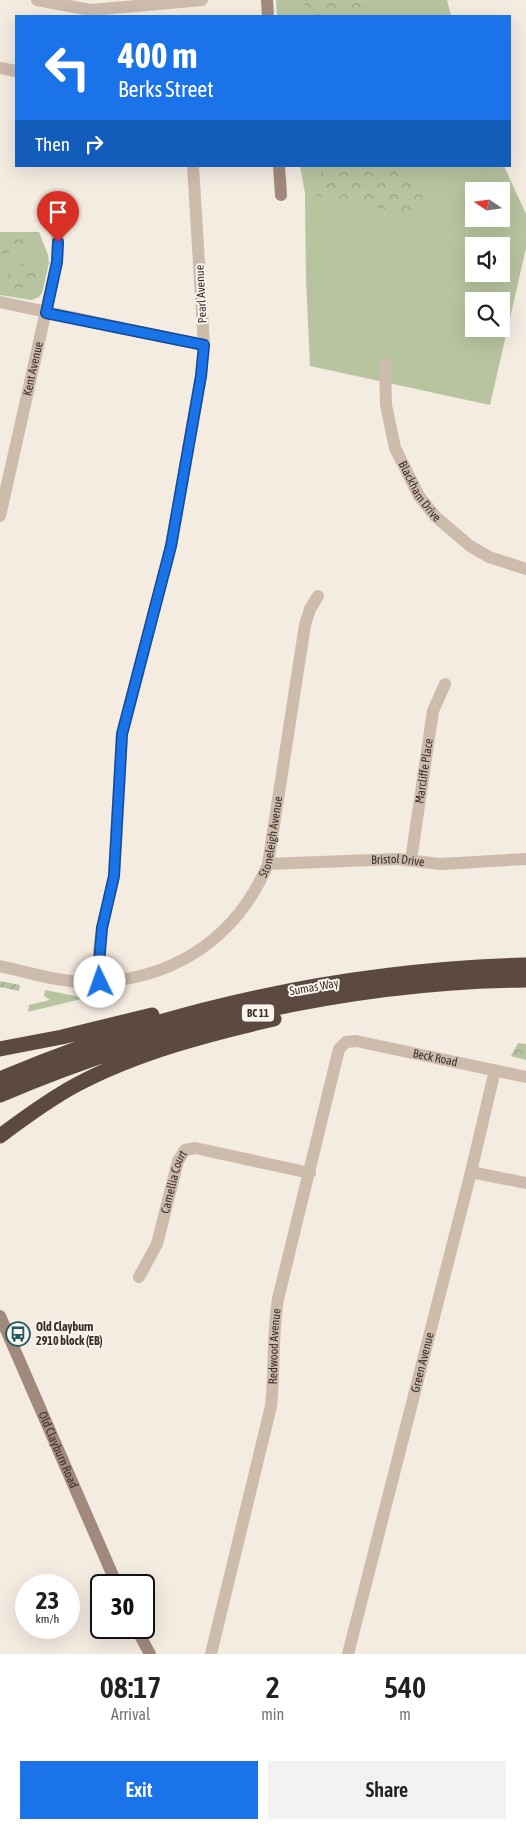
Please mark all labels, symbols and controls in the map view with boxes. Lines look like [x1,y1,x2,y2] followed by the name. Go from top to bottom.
[35,35,100,100] icon: left
[118,35,197,75] text: 400 m
[118,76,214,102] text: Berks Street
[80,130,108,158] icon: right
[35,133,70,155] text: Then
[465,182,510,228] north arrow
[465,182,510,337] map controls
[37,191,79,242] pin
[44,198,72,226] icon: arrive
[465,237,510,282] button: sound
[192,264,210,324] street label: Pearl Avenue
[465,292,510,337] button: search
[20,340,46,397] street label: Kent Avenue
[396,459,444,525] street label: Blackham Drive
[412,737,436,805] street label: Marcliffe Place
[256,795,285,880] street label: Stoneleigh Avenue
[371,852,425,869] street label: Bristol Drive
[73,955,125,1007] position arrow
[288,976,340,998] street label: Sumas Way
[242,1004,274,1021] road number: BC 11
[412,1046,459,1069] street label: Beck Road
[158,1147,190,1215] street label: Camellia Court
[266,1308,284,1385] street label: Redwood Avenue
[36,1320,103,1348] place label: Old Clayburn 2910 block (EB)
[5,1321,31,1347] bus stop icon: Old Clayburn 2910 block (EB)
[408,1331,437,1394] street label: Green Avenue
[35,1409,81,1490] street label: Old Clayburn Road
[90,1574,155,1639] speed limit sign: 30
[36,1586,59,1614] text: 23
[36,1612,59,1626] text: km/h
[100,1670,161,1704] text: 08:17
[266,1670,280,1704] text: 2
[384,1670,426,1704] text: 540
[111,1705,150,1723] text: Arrival
[261,1705,284,1723] text: min
[399,1705,411,1723] text: m
[20,1761,258,1819] button: Exit
[268,1761,506,1819] button: Share

